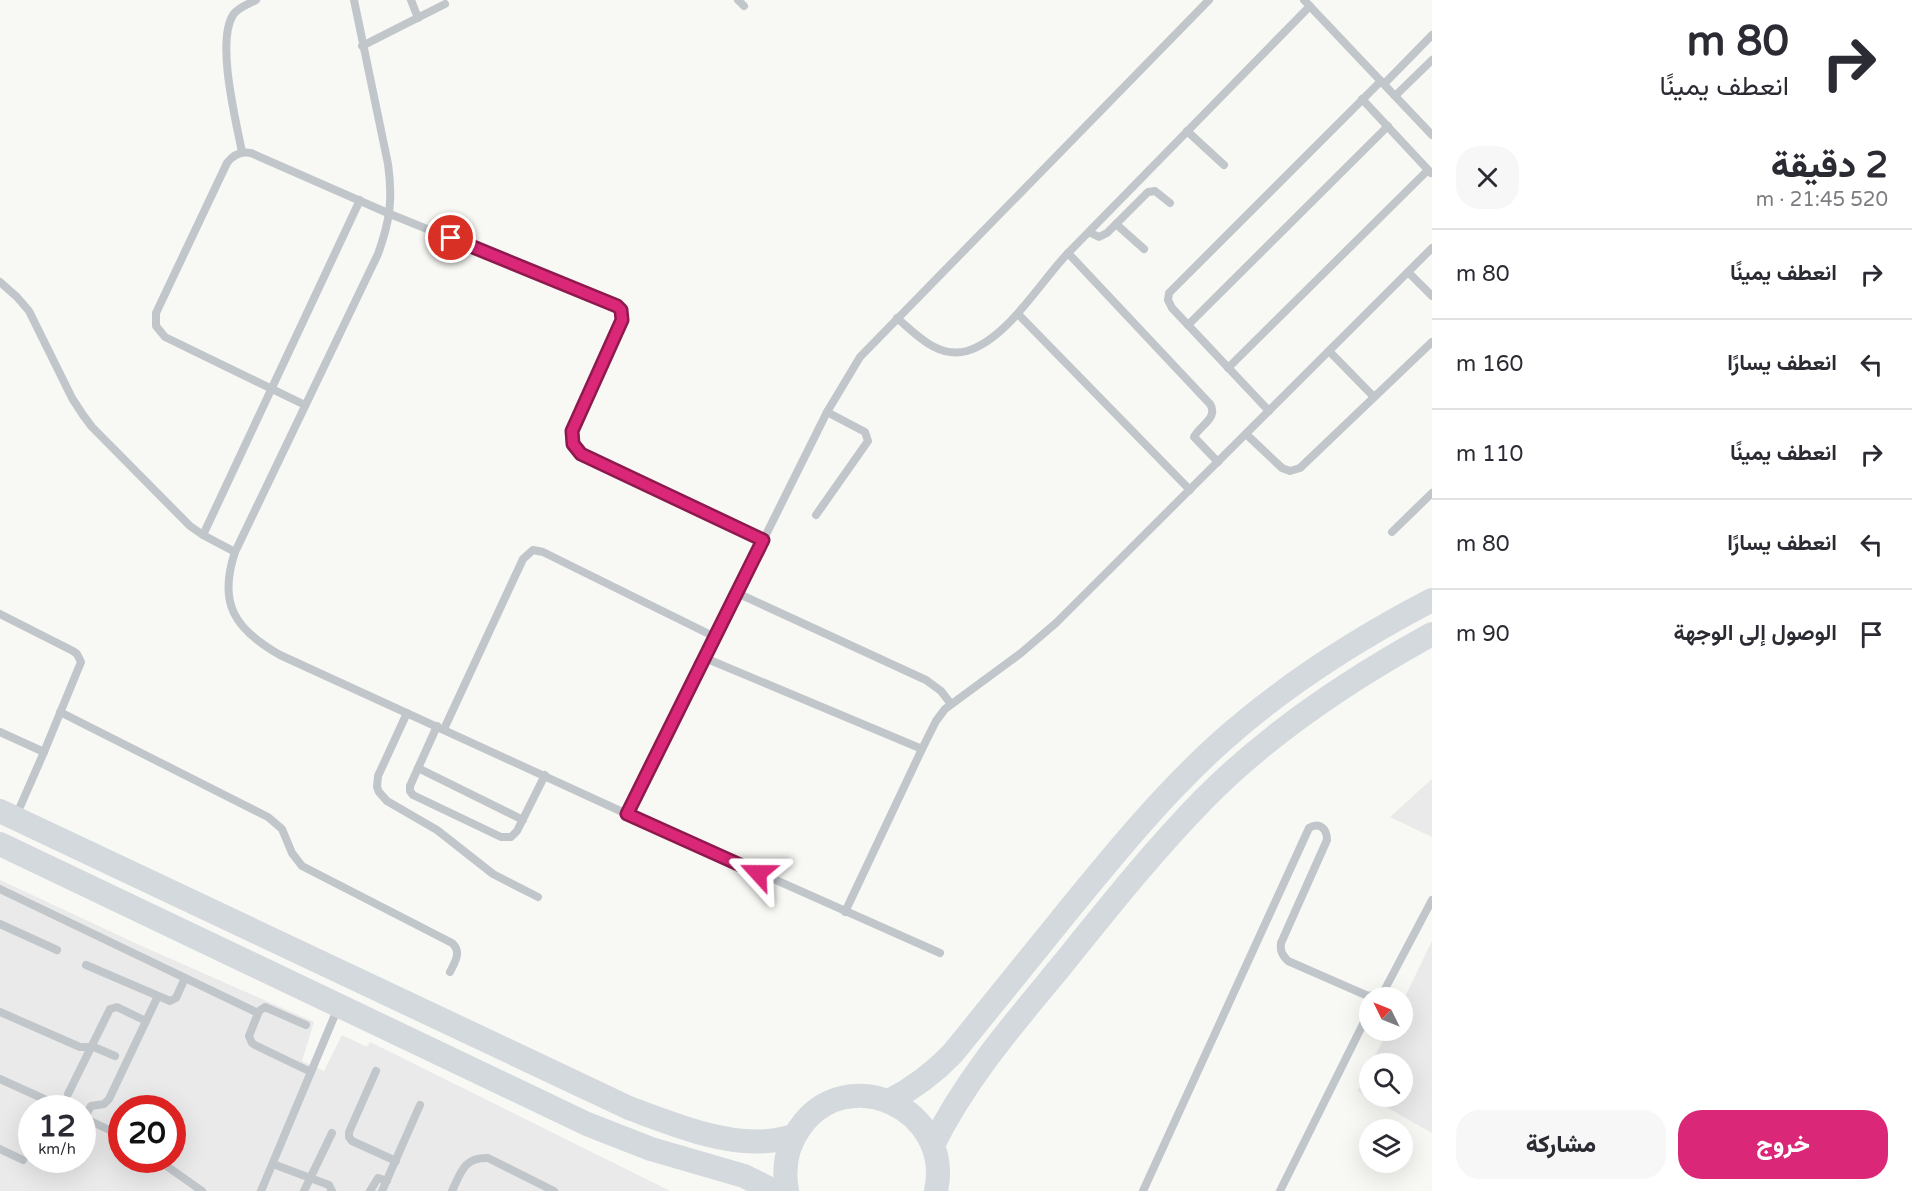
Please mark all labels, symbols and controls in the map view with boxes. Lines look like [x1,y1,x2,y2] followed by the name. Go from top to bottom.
[1687,16,1789,67] text: 80 m
[1810,24,1888,102] icon: right
[1659,70,1789,103] text: انعطف يمينًا
[1771,144,1888,187] text: 2 دقيقة
[1456,146,1519,209] button: close
[1756,188,1888,212] text: 520 m · 21:45
[425,212,476,263] pin
[434,221,467,254] icon: arrive
[1855,258,1888,291] icon: right
[1730,260,1837,286] text: انعطف يمينًا
[1456,261,1510,287] text: 80 m
[1855,348,1888,381] icon: left
[1727,350,1837,376] text: انعطف يسارًا
[1456,351,1523,377] text: 160 m
[1855,438,1888,471] icon: right
[1730,440,1837,466] text: انعطف يمينًا
[1456,441,1523,467] text: 110 m
[1855,528,1888,561] icon: left
[1727,530,1837,556] text: انعطف يسارًا
[1456,531,1510,557] text: 80 m
[1855,618,1888,651] icon: arrive
[1673,620,1837,646] text: الوصول إلى الوجهة
[1456,621,1510,647] text: 90 m
[726,841,790,905] position arrow
[1359,987,1413,1041] north arrow
[1359,987,1413,1173] map controls
[1359,1053,1413,1107] button: search
[108,1095,186,1173] speed limit sign: 20
[38,1108,76,1145] text: 12
[1456,1110,1666,1179] button: مشاركة
[1678,1110,1888,1179] button: خروج
[1359,1119,1413,1173] button: layers
[38,1140,76,1158] text: km/h

